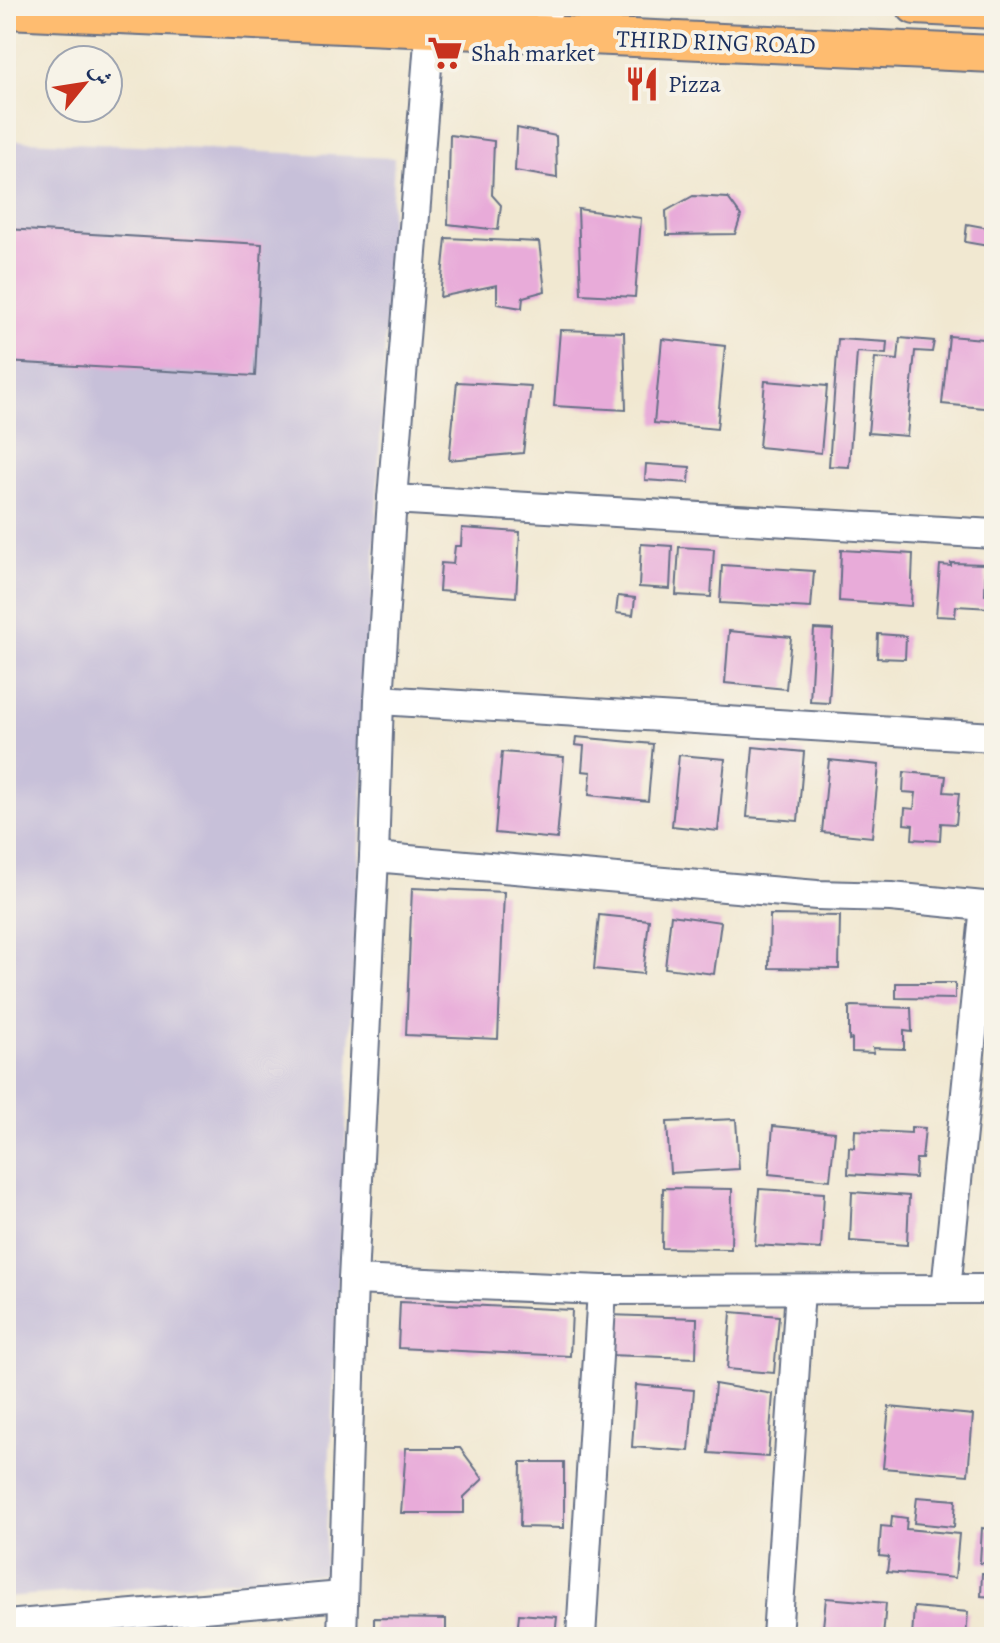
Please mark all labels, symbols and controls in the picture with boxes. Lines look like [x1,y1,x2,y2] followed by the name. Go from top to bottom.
[616,23,816,61] street label: THIRD RING ROAD
[426,34,464,72] supermarket icon: Shah market
[471,37,596,69] place label: Shah market
[44,44,124,124] north arrow
[82,58,119,91] text: ش
[623,65,661,103] restaurant icon: Pizza
[668,68,722,100] place label: Pizza

